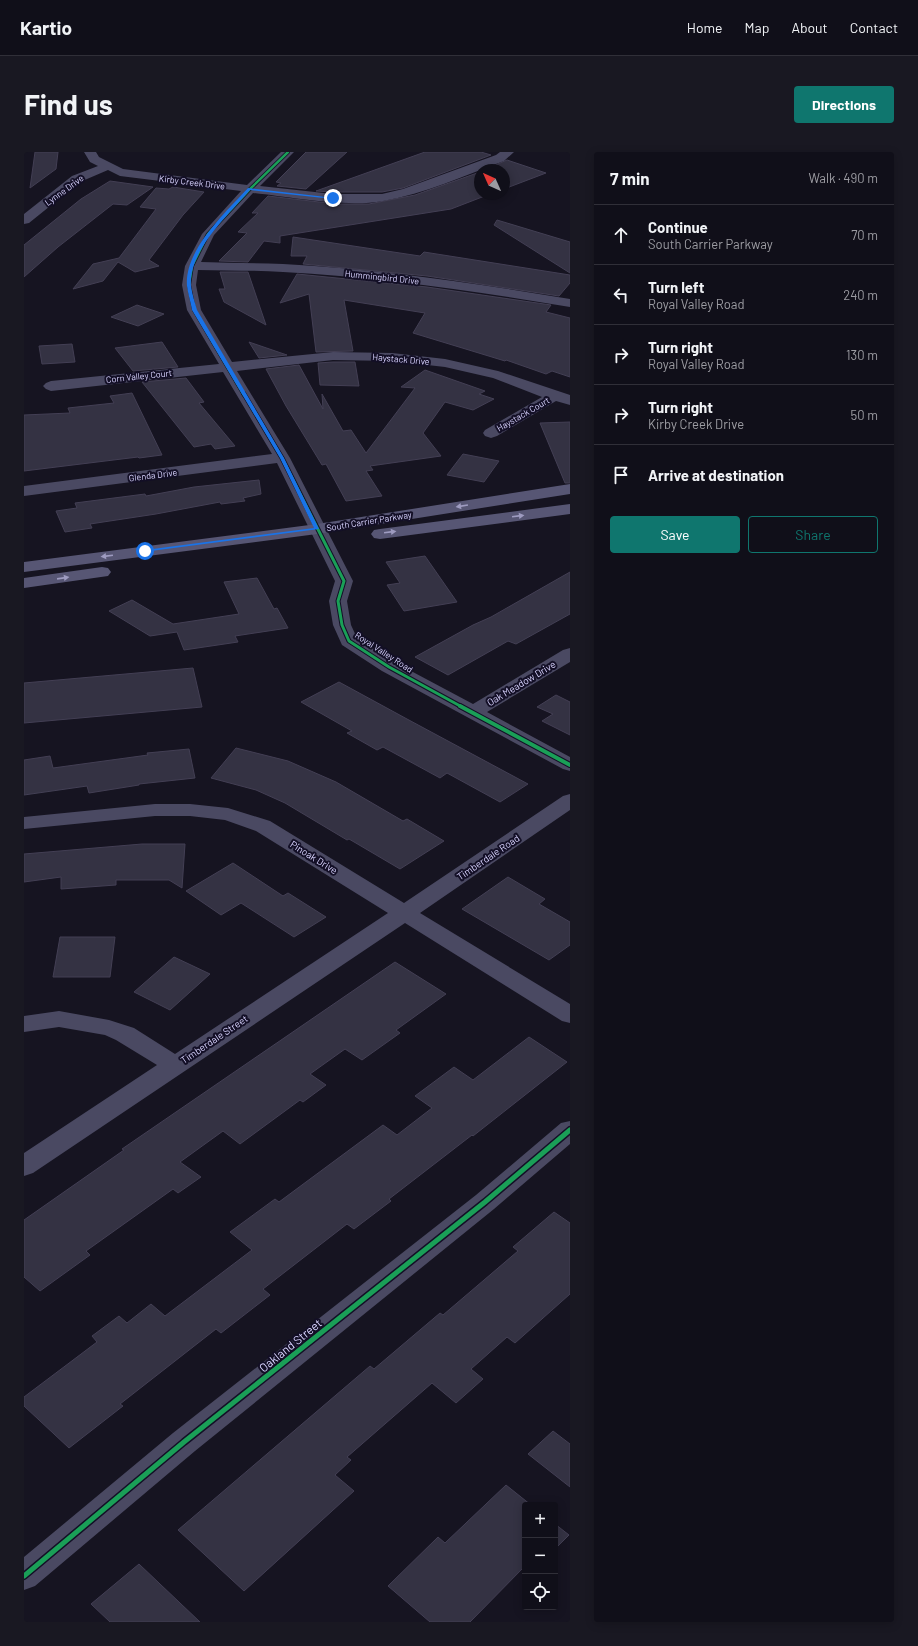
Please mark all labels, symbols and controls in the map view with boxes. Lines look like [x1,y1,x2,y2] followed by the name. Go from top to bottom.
[20,16,72,39] text: Kartio
[687,19,723,36] text: Home
[745,19,769,36] text: Map
[791,19,828,36] text: About
[850,19,898,36] text: Contact
[794,86,894,123] button: Directions
[24,87,113,121] text: Find us
[474,164,510,200] north arrow
[610,168,650,188] text: 7 min
[808,170,878,186] text: Walk · 490 m
[42,172,86,208] street label: Lynne Drive
[158,172,226,192] street label: Kirby Creek Drive
[324,189,342,207] route end
[648,218,708,236] text: Continue
[610,224,632,246] icon: ahead
[851,227,878,243] text: 70 m
[648,236,773,252] text: South Carrier Parkway
[344,268,420,286] street label: Hummingbird Drive
[648,278,704,296] text: Turn left
[610,284,632,306] icon: left
[843,287,878,303] text: 240 m
[648,296,745,312] text: Royal Valley Road
[648,338,713,356] text: Turn right
[610,344,632,366] icon: right
[846,347,878,363] text: 130 m
[372,351,430,367] street label: Haystack Drive
[648,356,745,372] text: Royal Valley Road
[105,367,173,385] street label: Corn Valley Court
[495,394,551,434] street label: Haystack Court
[648,398,713,416] text: Turn right
[610,404,632,426] icon: right
[851,407,878,423] text: 50 m
[648,416,744,432] text: Kirby Creek Drive
[610,464,632,486] icon: arrive
[648,466,784,484] text: Arrive at destination
[128,467,178,483] street label: Glenda Drive
[456,503,468,509] one-way arrow
[325,509,413,533] street label: South Carrier Parkway
[512,513,524,519] one-way arrow
[610,516,740,553] button: Save
[748,516,878,553] button: Share
[383,529,396,536] one-way arrow
[136,542,154,560] route start
[101,553,113,559] one-way arrow
[57,575,69,581] one-way arrow
[353,629,415,675] street label: Royal Valley Road
[484,658,558,708] street label: Oak Meadow Drive
[454,832,522,882] street label: Timberdale Road
[288,838,340,876] street label: Pinoak Drive
[178,1012,250,1066] street label: Timberdale Street
[256,1315,324,1375] street label: Oakland Street
[522,1502,558,1610] map controls
[522,1502,558,1538] button: +
[522,1538,558,1574] button: −
[522,1574,558,1610] button: locate

